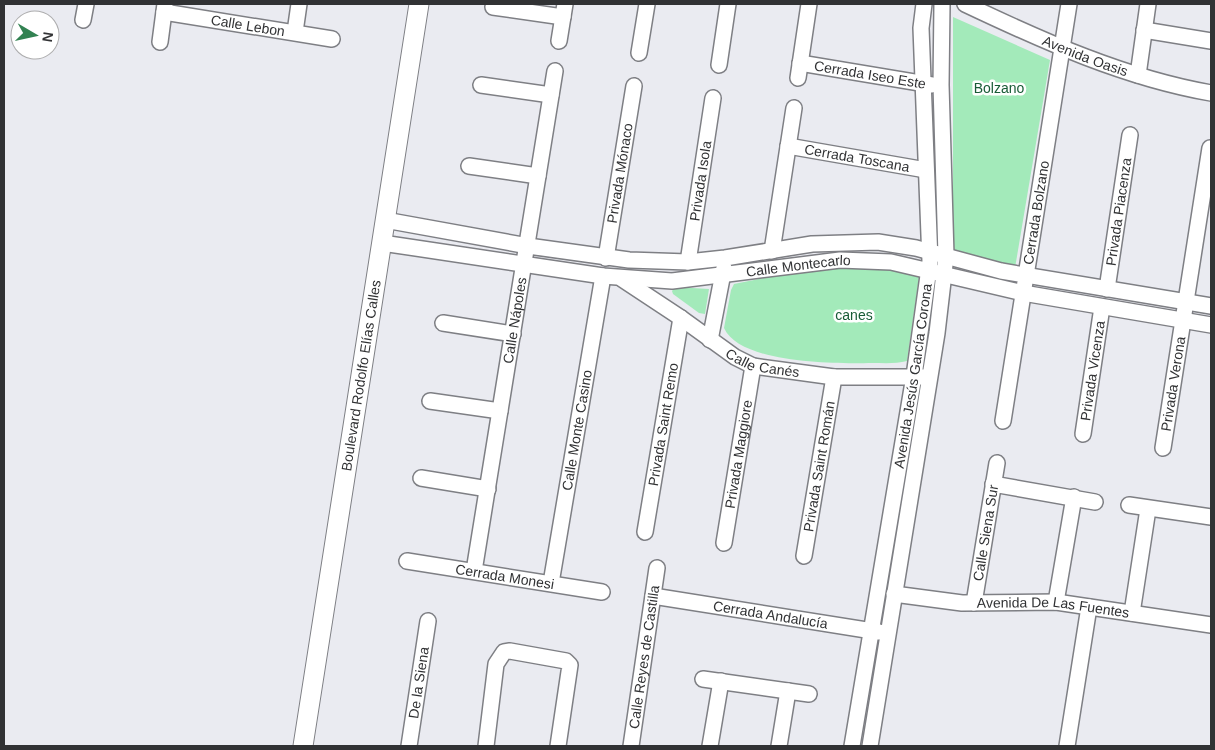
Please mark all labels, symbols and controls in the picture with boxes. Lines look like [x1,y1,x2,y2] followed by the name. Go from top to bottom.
[10,10,60,60] north arrow
[210,12,286,39] street label: Calle Lebon
[39,31,57,43] text: N
[1040,32,1130,79] street label: Avenida Oasis
[813,57,927,92] street label: Cerrada Iseo Este
[974,80,1025,96] park label: Bolzano
[604,122,636,224] street label: Privada Mónaco
[686,139,714,222] street label: Privada Isola
[803,141,911,175] street label: Cerrada Toscana
[1103,157,1135,267] street label: Privada Piacenza
[1020,159,1052,266] street label: Cerrada Bolzano
[745,252,851,280] street label: Calle Montecarlo
[500,276,529,365] street label: Calle Nápoles
[338,279,384,472] street label: Boulevard Rodolfo Elías Calles
[891,282,935,470] street label: Avenida Jesús García Corona
[835,307,873,323] park label: canes
[1077,319,1108,422] street label: Privada Vicenza
[1158,335,1188,432] street label: Privada Verona
[723,345,800,380] street label: Calle Canés
[645,362,681,487] street label: Privada Saint Remo
[559,368,595,492] street label: Calle Monte Casino
[722,398,755,510] street label: Privada Maggiore
[800,400,838,533] street label: Privada Saint Román
[970,483,1001,582] street label: Calle Siena Sur
[454,561,555,592] street label: Cerrada Monesi
[626,584,662,730] street label: Calle Reyes de Castilla
[977,594,1130,621] street label: Avenida De Las Fuentes
[712,598,829,632] street label: Cerrada Andalucía
[405,645,432,720] street label: De la Siena

